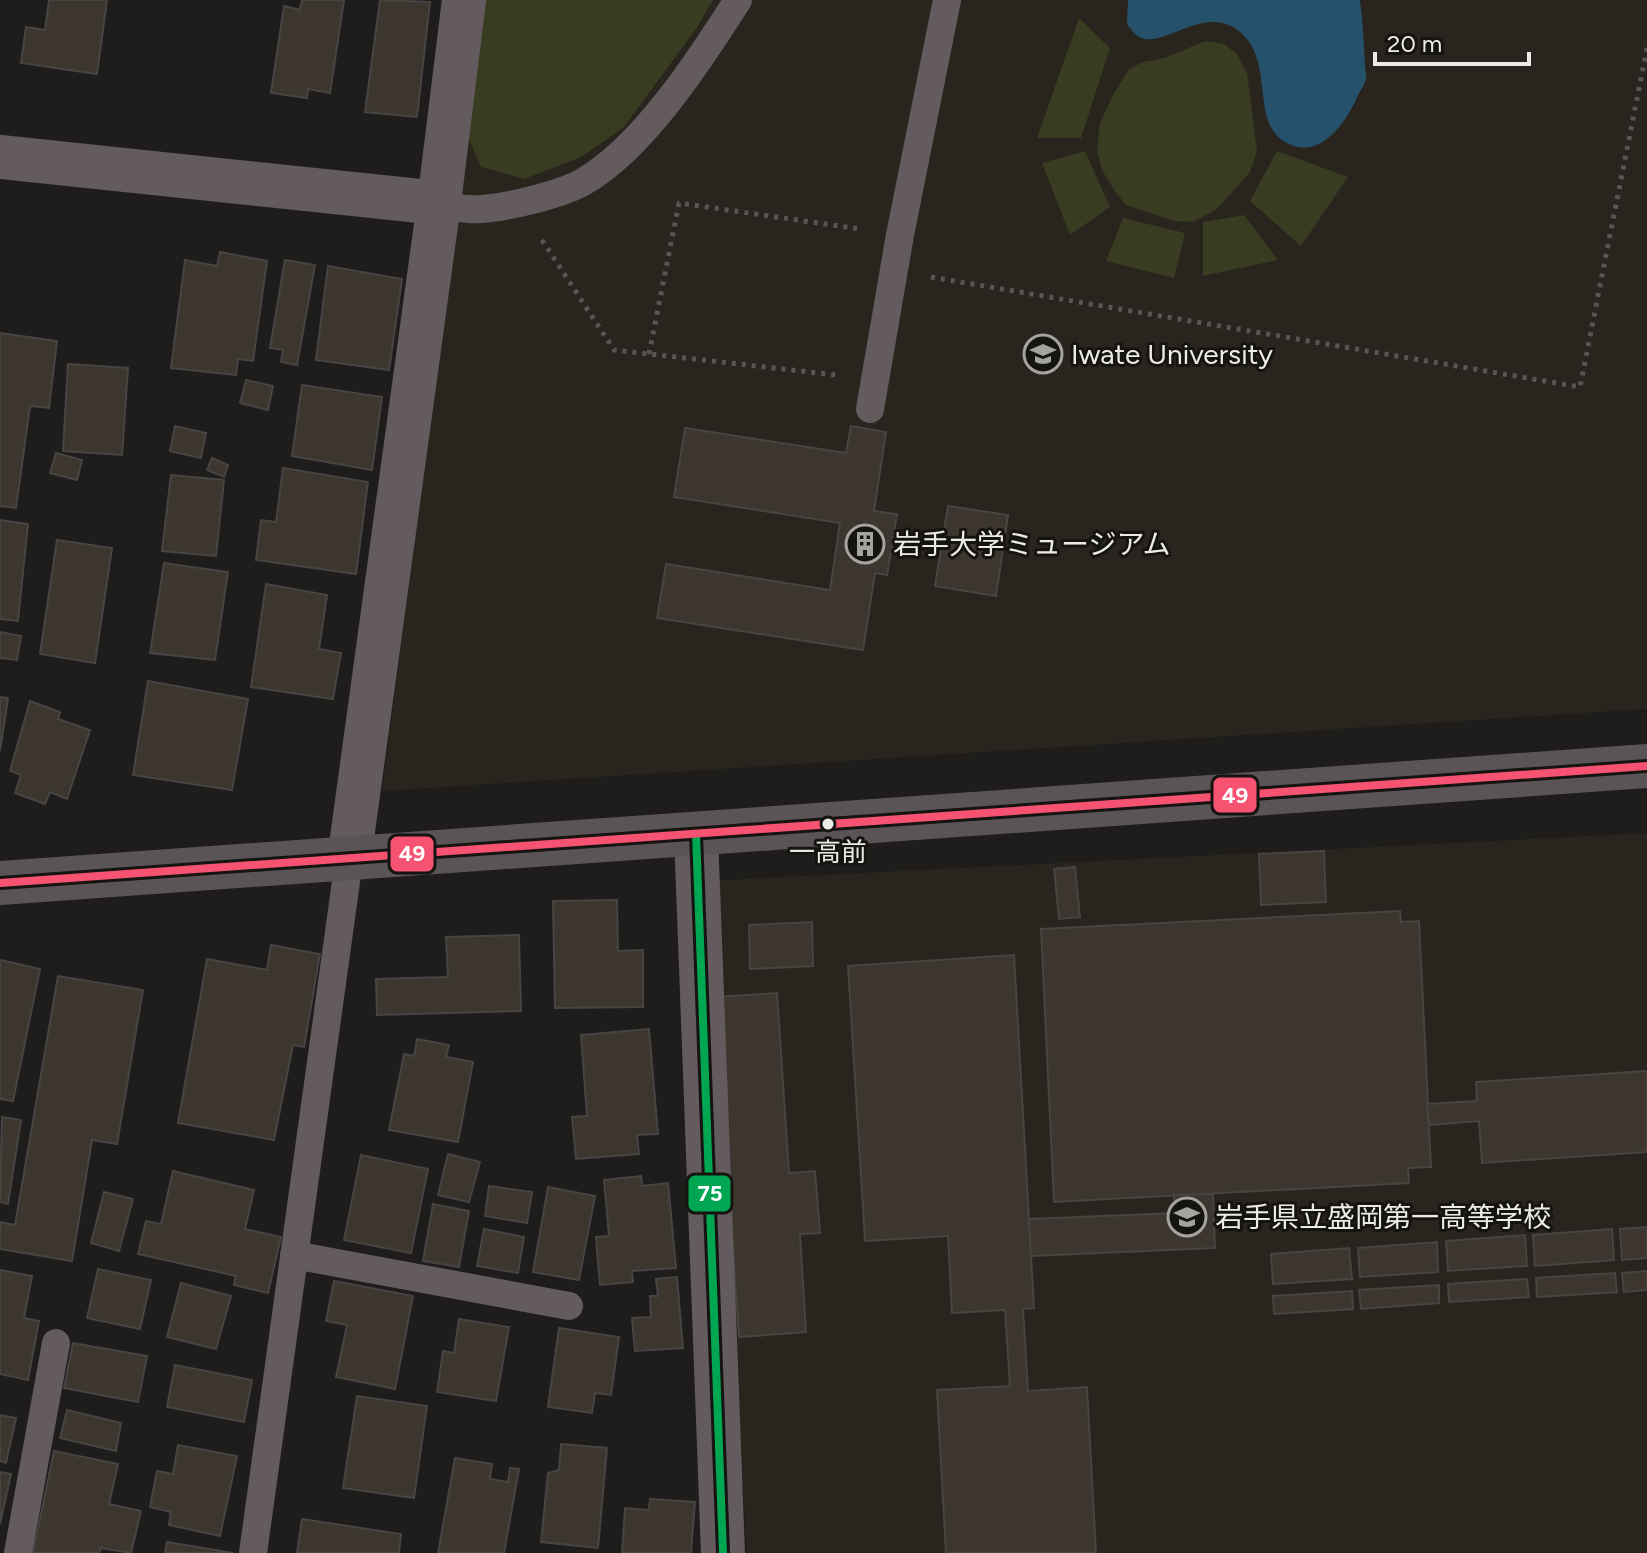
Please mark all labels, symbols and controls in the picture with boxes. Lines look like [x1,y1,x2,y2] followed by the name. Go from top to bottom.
[1375,16,1529,66] scale bar
[1387,29,1442,58] text: 20 m
[1022,333,1064,375] school or university icon: Iwate University
[1071,337,1273,371] place label: Iwate University
[844,523,886,565] building icon: 岩手大学ミュージアム
[893,527,1170,561] place label: 岩手大学ミュージアム
[1212,776,1258,814] line badge: 49
[1222,782,1248,809] text: 49
[820,816,836,832] marker: 一高前
[389,835,435,873] line badge: 49
[789,836,867,868] place label: 一高前
[399,840,425,867] text: 49
[687,1174,732,1213] line badge: 75
[697,1180,723,1207] text: 75
[1166,1196,1208,1238] school or university icon: 岩手県立盛岡第一高等学校
[1215,1200,1551,1234] place label: 岩手県立盛岡第一高等学校

